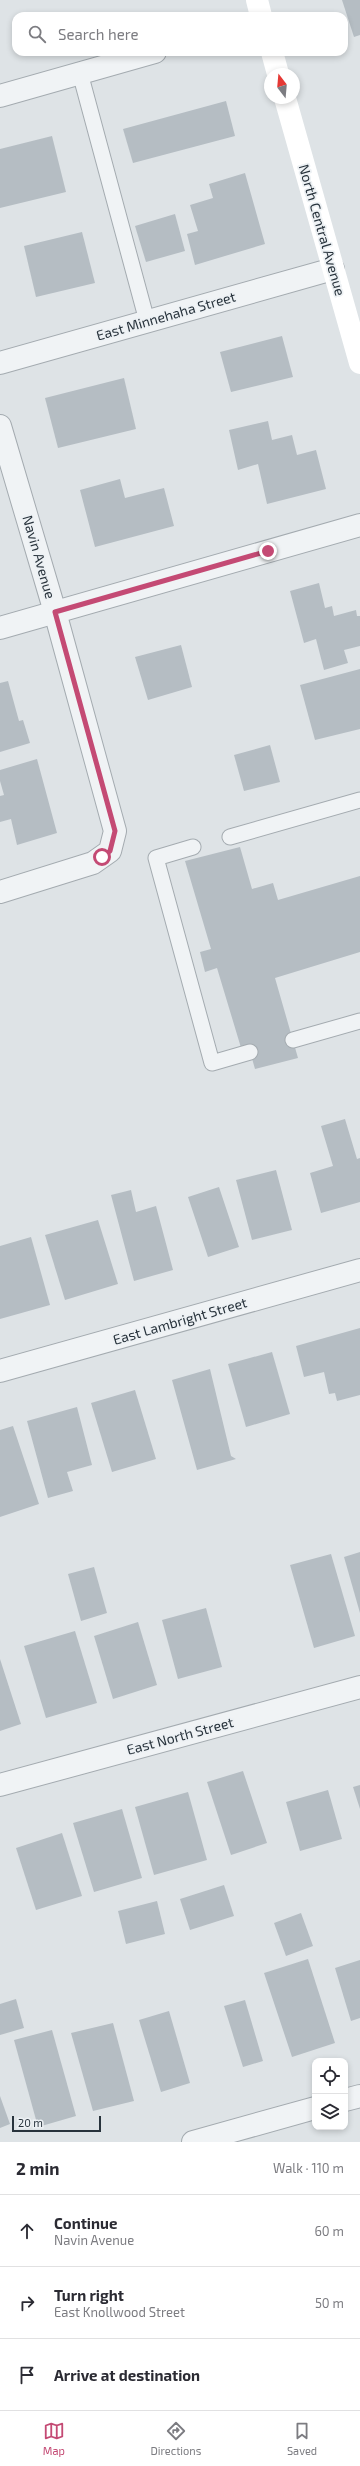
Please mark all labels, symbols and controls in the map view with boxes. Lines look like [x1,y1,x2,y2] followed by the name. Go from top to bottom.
[12,12,348,56] search box
[26,23,48,45] icon: search
[58,25,139,43] text: Search here
[264,68,300,104] north arrow
[296,162,349,297] street label: North Central Avenue
[94,287,238,344] street label: East Minnehaha Street
[19,513,60,601] street label: Navin Avenue
[259,542,277,560] route end
[93,848,111,866] route start
[111,1293,249,1348] street label: East Lambright Street
[125,1713,235,1758] street label: East North Street
[312,2058,348,2130] map controls
[312,2058,348,2094] button: locate
[312,2094,348,2130] button: layers
[12,2114,101,2133] scale bar
[18,2116,43,2129] text: 20 m
[16,2158,59,2178] text: 2 min
[273,2160,344,2176] text: Walk · 110 m
[54,2214,117,2232] text: Continue
[16,2220,38,2242] icon: ahead
[314,2223,344,2239] text: 60 m
[54,2232,134,2248] text: Navin Avenue
[54,2286,124,2304] text: Turn right
[16,2292,38,2314] icon: right
[315,2295,344,2311] text: 50 m
[54,2304,185,2320] text: East Knollwood Street
[16,2364,38,2386] icon: arrive
[54,2366,200,2384] text: Arrive at destination
[43,2420,65,2457] tab: Map
[151,2420,201,2457] tab: Directions
[287,2420,317,2457] tab: Saved

